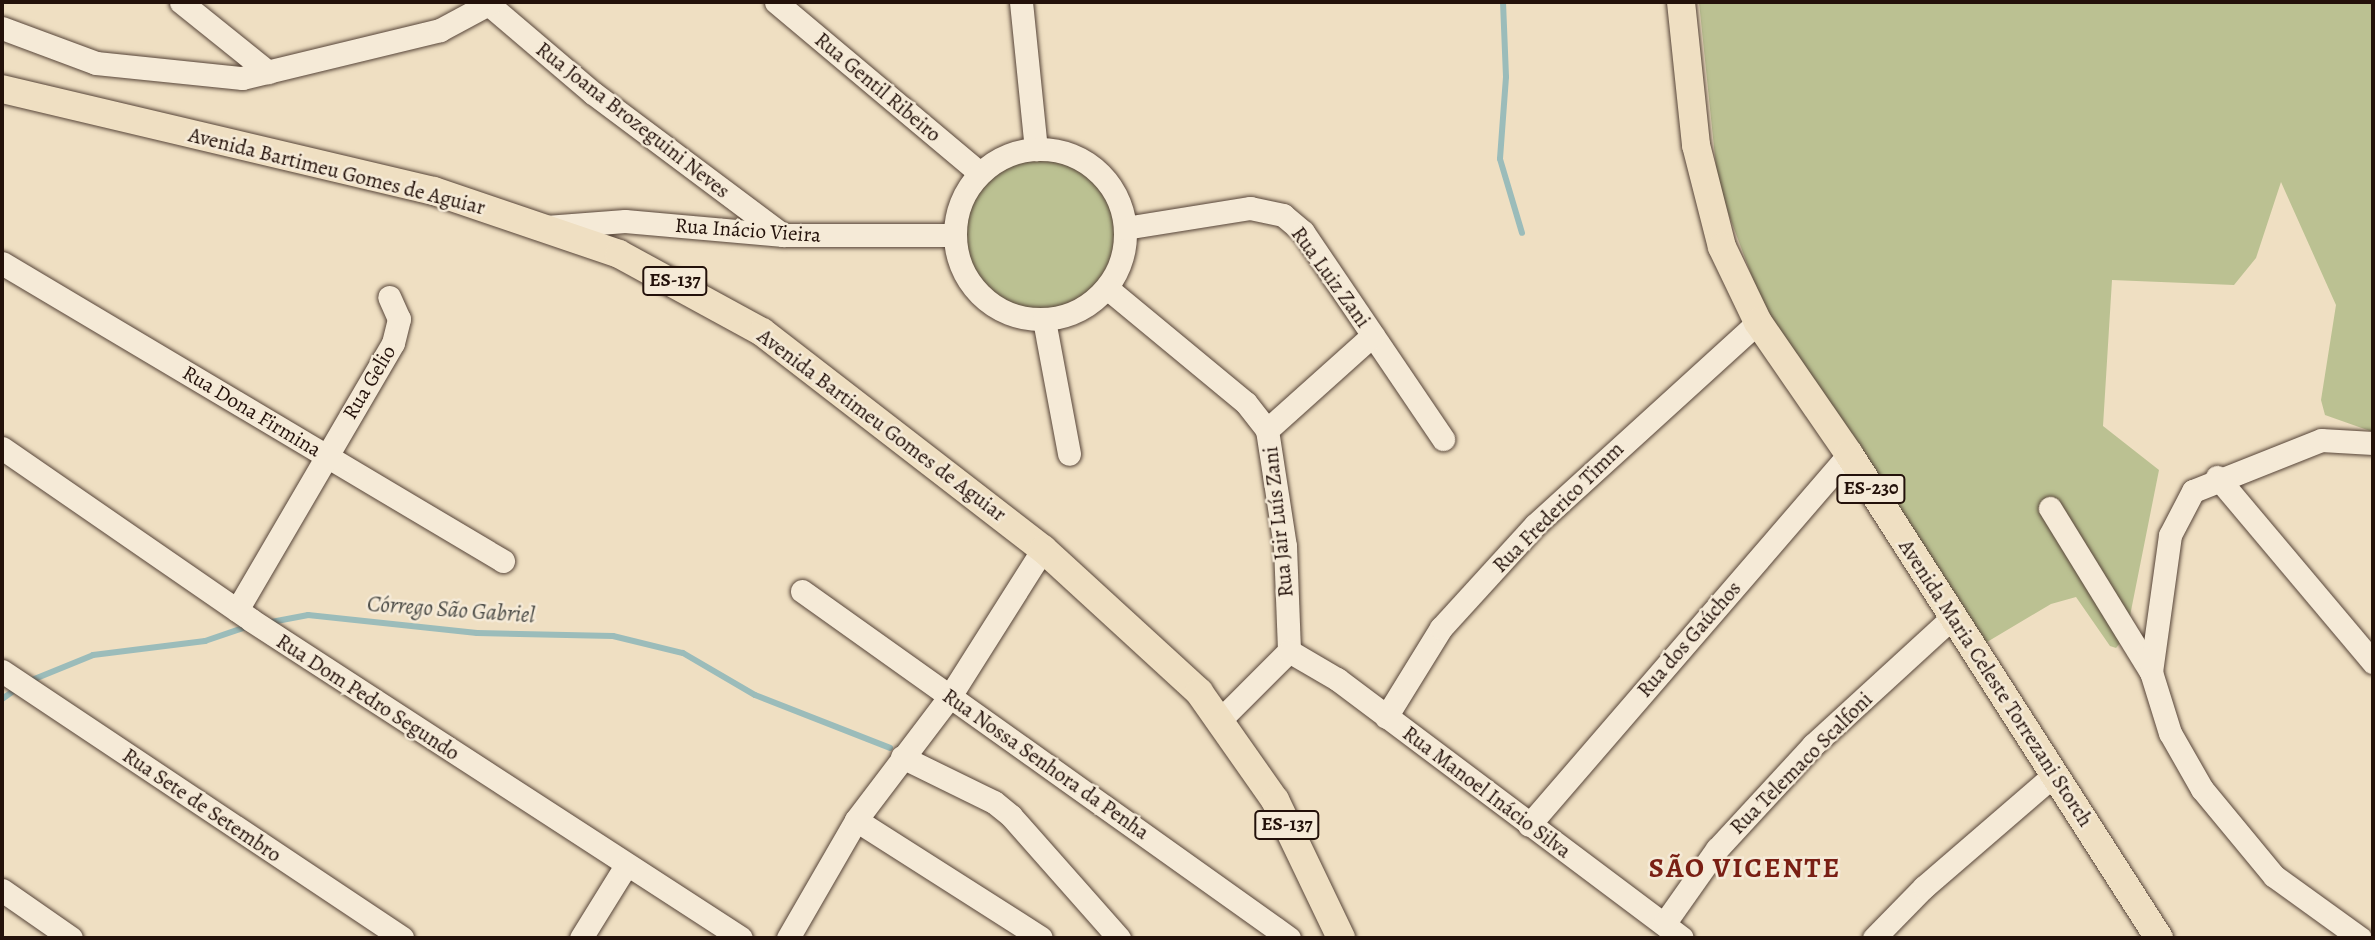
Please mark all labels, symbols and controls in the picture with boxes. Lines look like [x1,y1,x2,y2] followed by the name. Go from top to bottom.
[810,27,946,147] street label: Rua Gentil Ribeiro
[531,36,735,204] street label: Rua Joana Brozeguini Neves
[186,122,488,220] street label: Avenida Bartimeu Gomes de Aguiar
[674,212,822,248] street label: Rua Inácio Vieira
[1286,222,1376,332] street label: Rua Luiz Zani
[642,266,708,296] road number: ES-137
[753,323,1011,527] street label: Avenida Bartimeu Gomes de Aguiar
[337,340,401,424] street label: Rua Gelio
[178,360,326,462] street label: Rua Dona Firmina
[1487,436,1629,578] street label: Rua Frederico Timm
[1258,445,1298,599] street label: Rua Jair Luís Zani
[1836,474,1906,504] road number: ES-230
[1894,535,2098,831] street label: Avenida Maria Celeste Torrezani Storch
[1632,576,1746,702] street label: Rua dos Gaúchos
[366,590,536,630] water label: Córrego São Gabriel
[272,628,464,766] street label: Rua Dom Pedro Segundo
[938,683,1154,845] street label: Rua Nossa Senhora da Penha
[1725,687,1877,839] street label: Rua Telemaco Scalfoni
[1398,720,1576,864] street label: Rua Manoel Inácio Silva
[118,743,286,867] street label: Rua Sete de Setembro
[1254,810,1320,840] road number: ES-137
[1650,851,1840,885] district label: SÃO VICENTE

